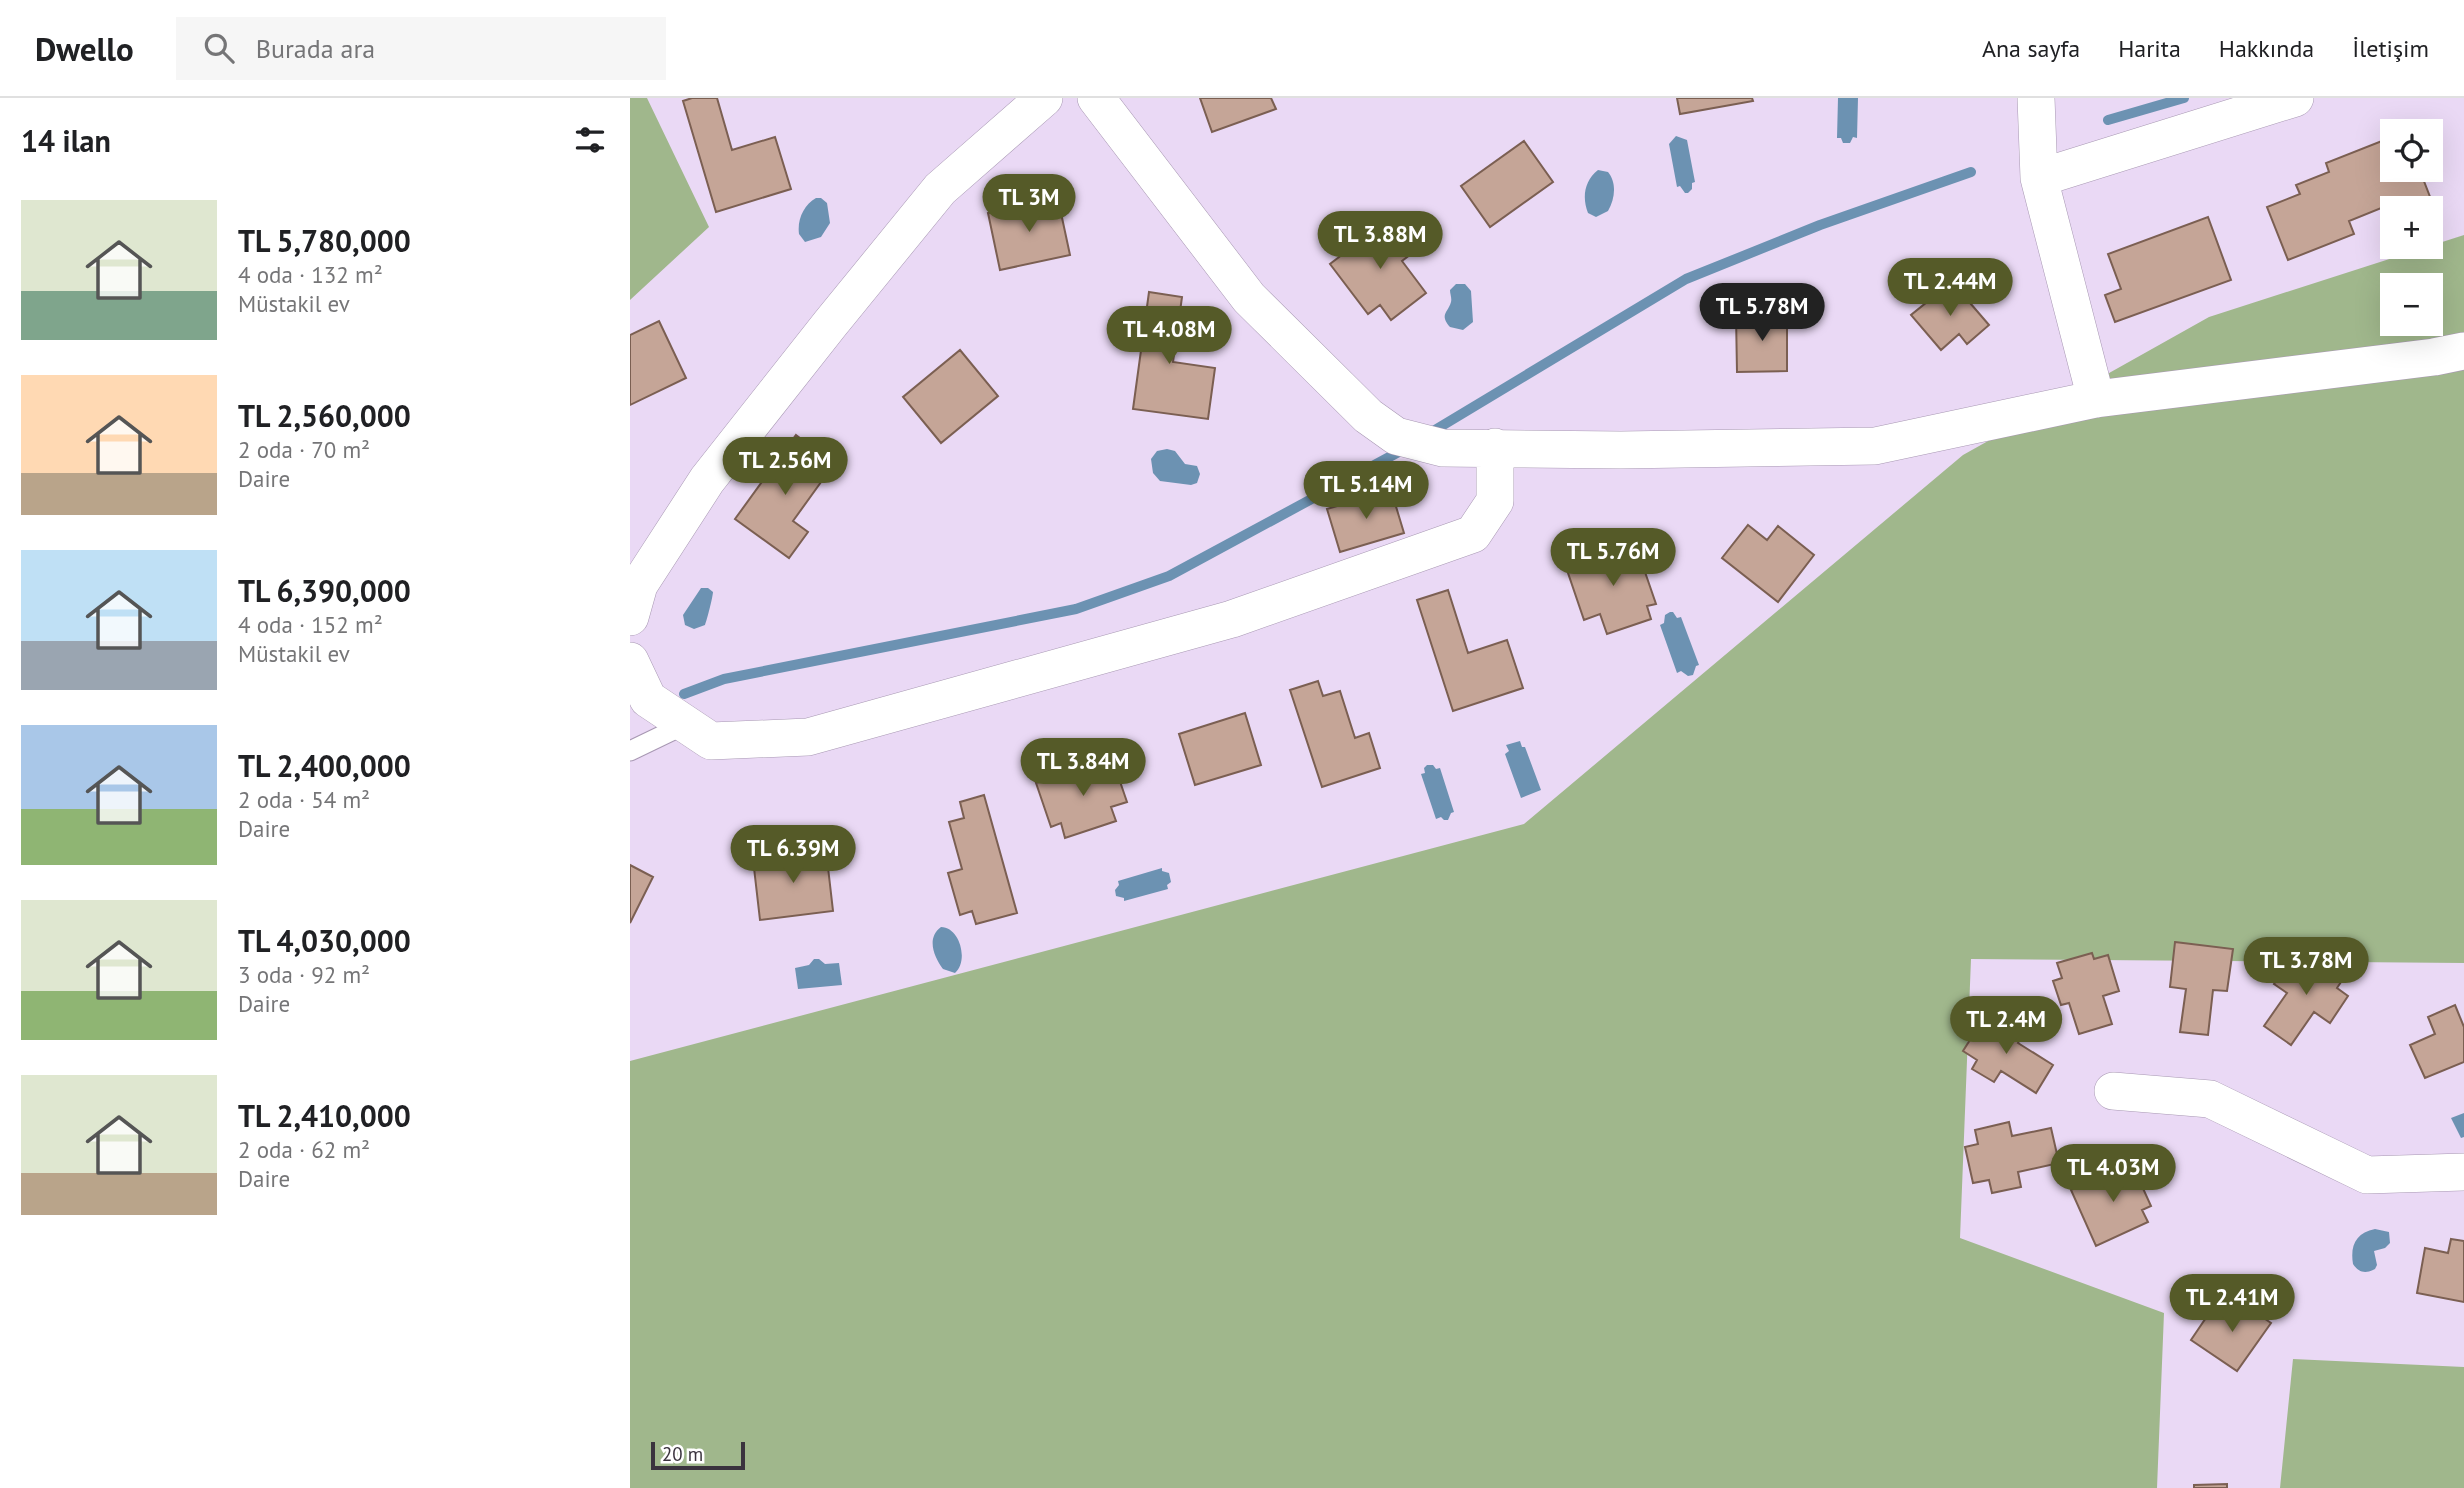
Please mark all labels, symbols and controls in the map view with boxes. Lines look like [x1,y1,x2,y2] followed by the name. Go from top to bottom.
[176,17,666,80] search box
[35,27,134,70] text: Dwello
[200,29,238,67] icon: search
[256,32,375,65] text: Burada ara
[1982,33,2080,64] text: Ana sayfa
[2118,33,2181,64] text: Harita
[2219,33,2314,64] text: Hakkında
[2352,33,2429,64] text: İletişim
[2380,119,2443,336] map controls
[2380,119,2443,182] button: locate
[21,121,111,160] text: 14 ilan
[571,121,609,159] icon: filters
[980,174,1078,234] pin: TL 3M
[999,182,1059,211] text: TL 3M
[2380,196,2443,259] button: +
[1308,212,1452,271] pin: TL 3.88M
[1334,219,1426,248] text: TL 3.88M
[238,221,411,260] text: TL 5,780,000
[77,228,161,312] icon: home
[1878,258,2022,318] pin: TL 2.44M
[238,260,383,289] text: 4 oda · 132 m²
[1904,266,1996,295] text: TL 2.44M
[2380,273,2443,336] button: −
[1690,284,1834,343] pin: TL 5.78M
[238,289,350,318] text: Müstakil ev
[1716,291,1808,320] text: TL 5.78M
[1097,306,1241,366] pin: TL 4.08M
[1123,314,1215,343] text: TL 4.08M
[238,396,411,435] text: TL 2,560,000
[77,403,161,487] icon: home
[238,435,370,464] text: 2 oda · 70 m²
[713,438,857,497] pin: TL 2.56M
[739,445,831,474] text: TL 2.56M
[1294,462,1438,521] pin: TL 5.14M
[238,464,290,493] text: Daire
[1320,469,1412,498] text: TL 5.14M
[1541,528,1685,588] pin: TL 5.76M
[1567,536,1659,565] text: TL 5.76M
[238,571,411,610] text: TL 6,390,000
[77,578,161,662] icon: home
[238,610,383,639] text: 4 oda · 152 m²
[238,639,350,668] text: Müstakil ev
[1011,738,1155,798] pin: TL 3.84M
[238,746,411,785] text: TL 2,400,000
[1037,746,1129,775] text: TL 3.84M
[77,753,161,837] icon: home
[238,785,370,814] text: 2 oda · 54 m²
[238,814,290,843] text: Daire
[721,826,865,885] pin: TL 6.39M
[747,833,839,862] text: TL 6.39M
[238,921,411,960] text: TL 4,030,000
[77,928,161,1012] icon: home
[2234,937,2378,997] pin: TL 3.78M
[2260,945,2352,974] text: TL 3.78M
[238,960,370,989] text: 3 oda · 92 m²
[238,989,290,1018] text: Daire
[1941,996,2071,1056] pin: TL 2.4M
[1966,1004,2046,1033] text: TL 2.4M
[238,1096,411,1135] text: TL 2,410,000
[77,1103,161,1187] icon: home
[238,1135,370,1164] text: 2 oda · 62 m²
[2041,1144,2185,1204] pin: TL 4.03M
[2067,1152,2159,1181] text: TL 4.03M
[238,1164,290,1193] text: Daire
[2160,1274,2304,1334] pin: TL 2.41M
[2186,1282,2278,1311] text: TL 2.41M
[651,1439,746,1471] scale bar
[662,1442,703,1466] text: 20 m

